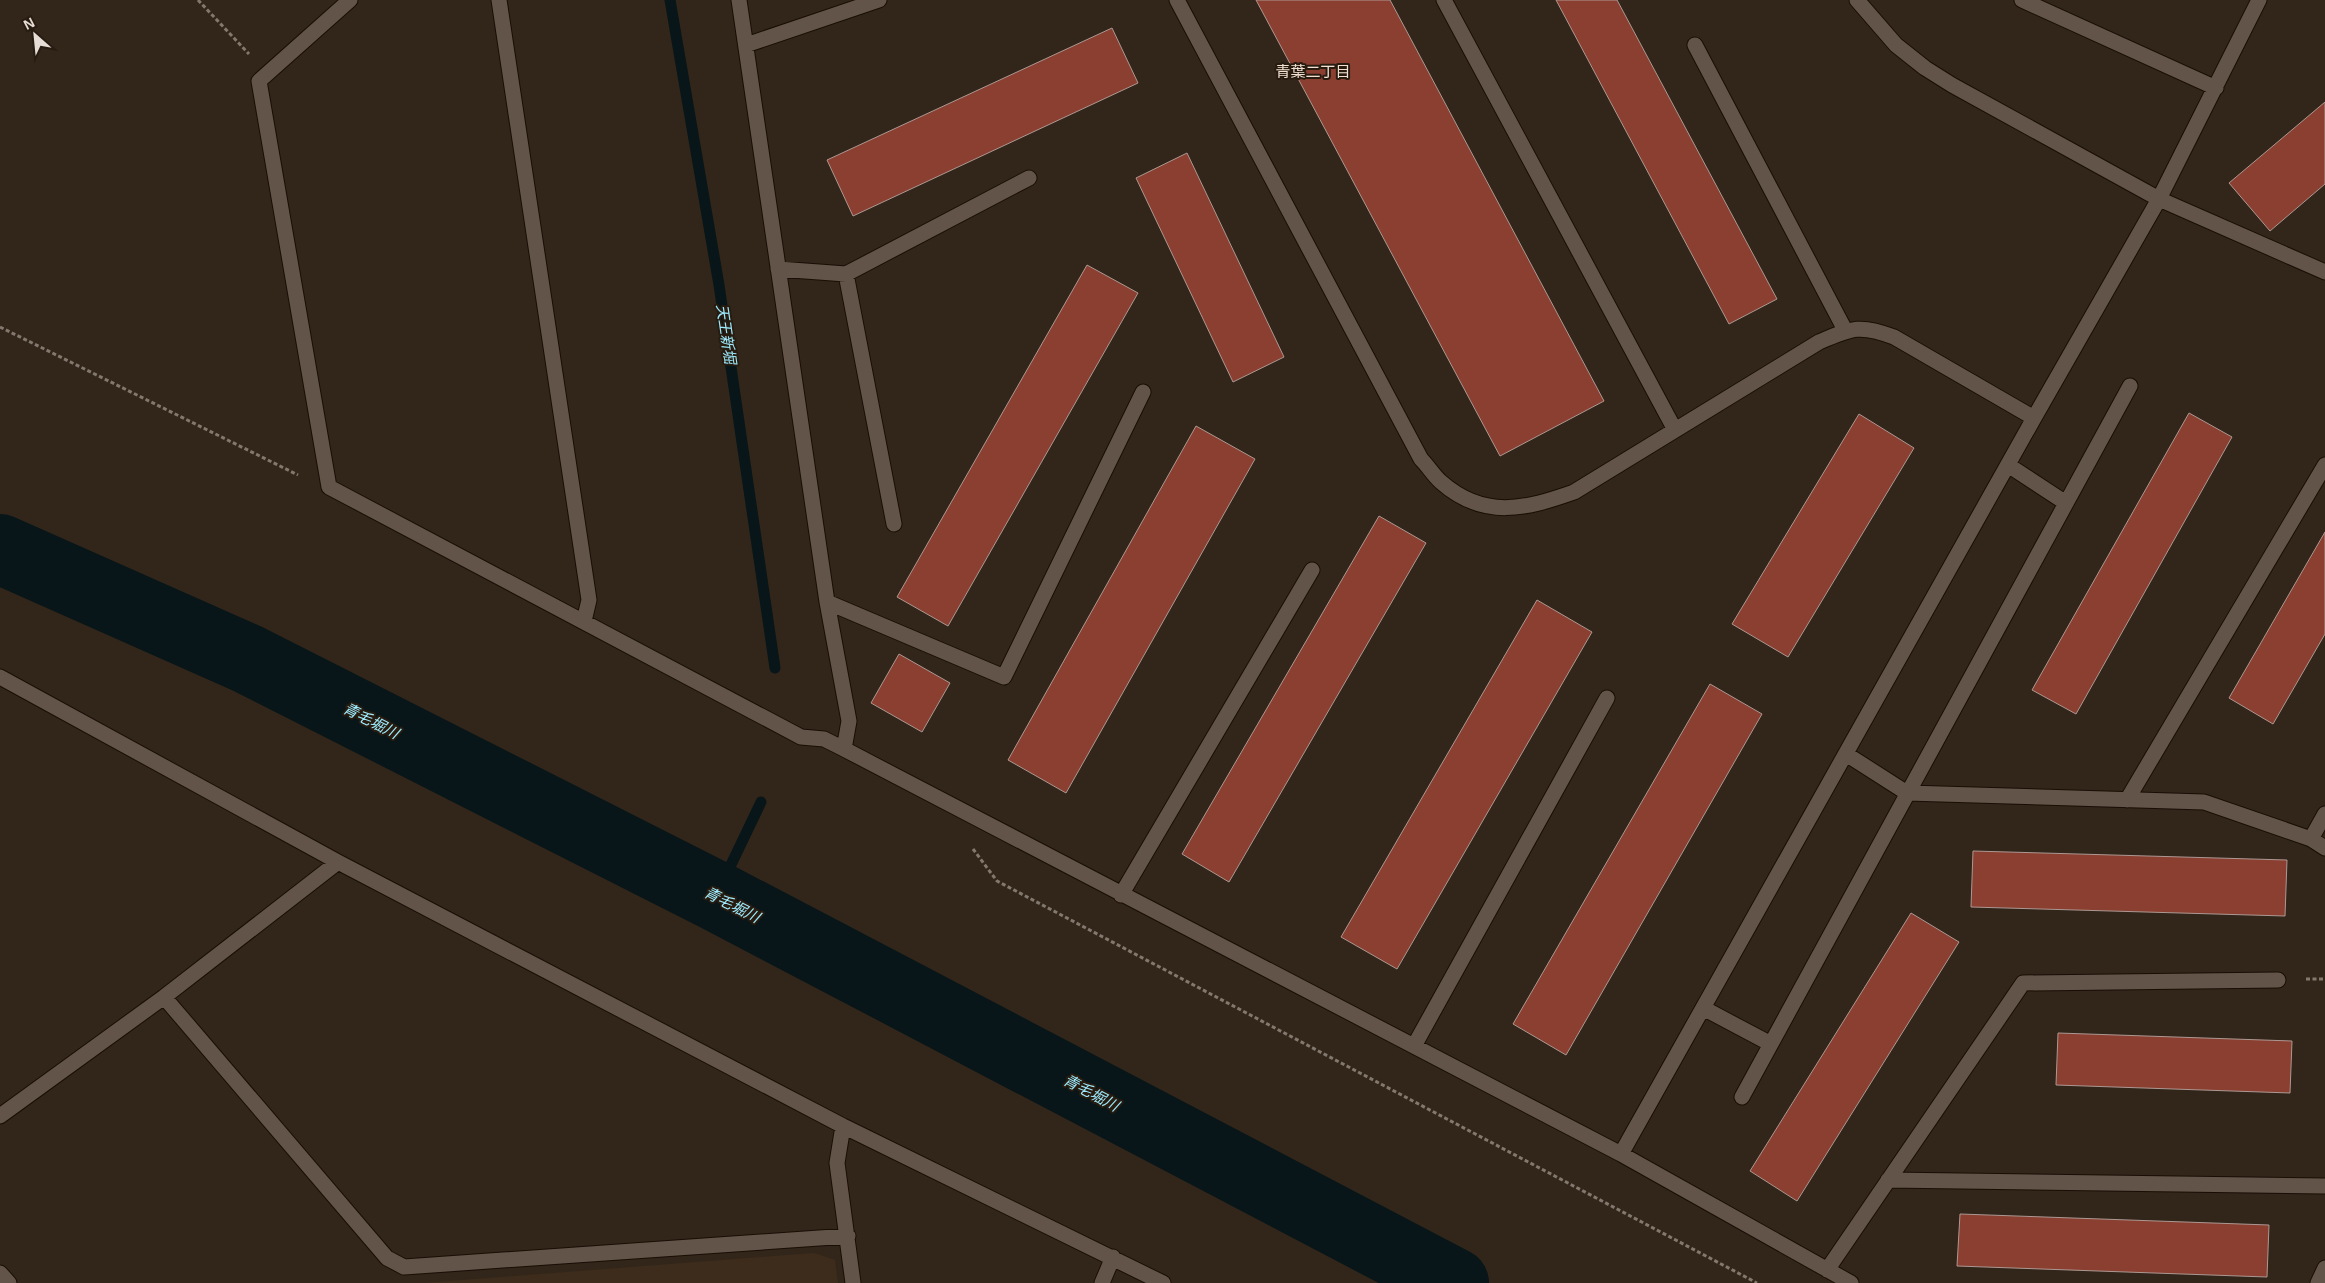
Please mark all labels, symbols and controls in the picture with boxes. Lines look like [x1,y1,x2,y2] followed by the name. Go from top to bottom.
[10,10,60,60] north arrow
[21,14,37,33] text: N
[1275,63,1351,80] district label: 青葉二丁目
[714,303,739,367] water label: 天王新堀
[341,699,404,743] water label: 青毛堀川
[702,883,765,927] water label: 青毛堀川
[1061,1071,1123,1115] water label: 青毛堀川

